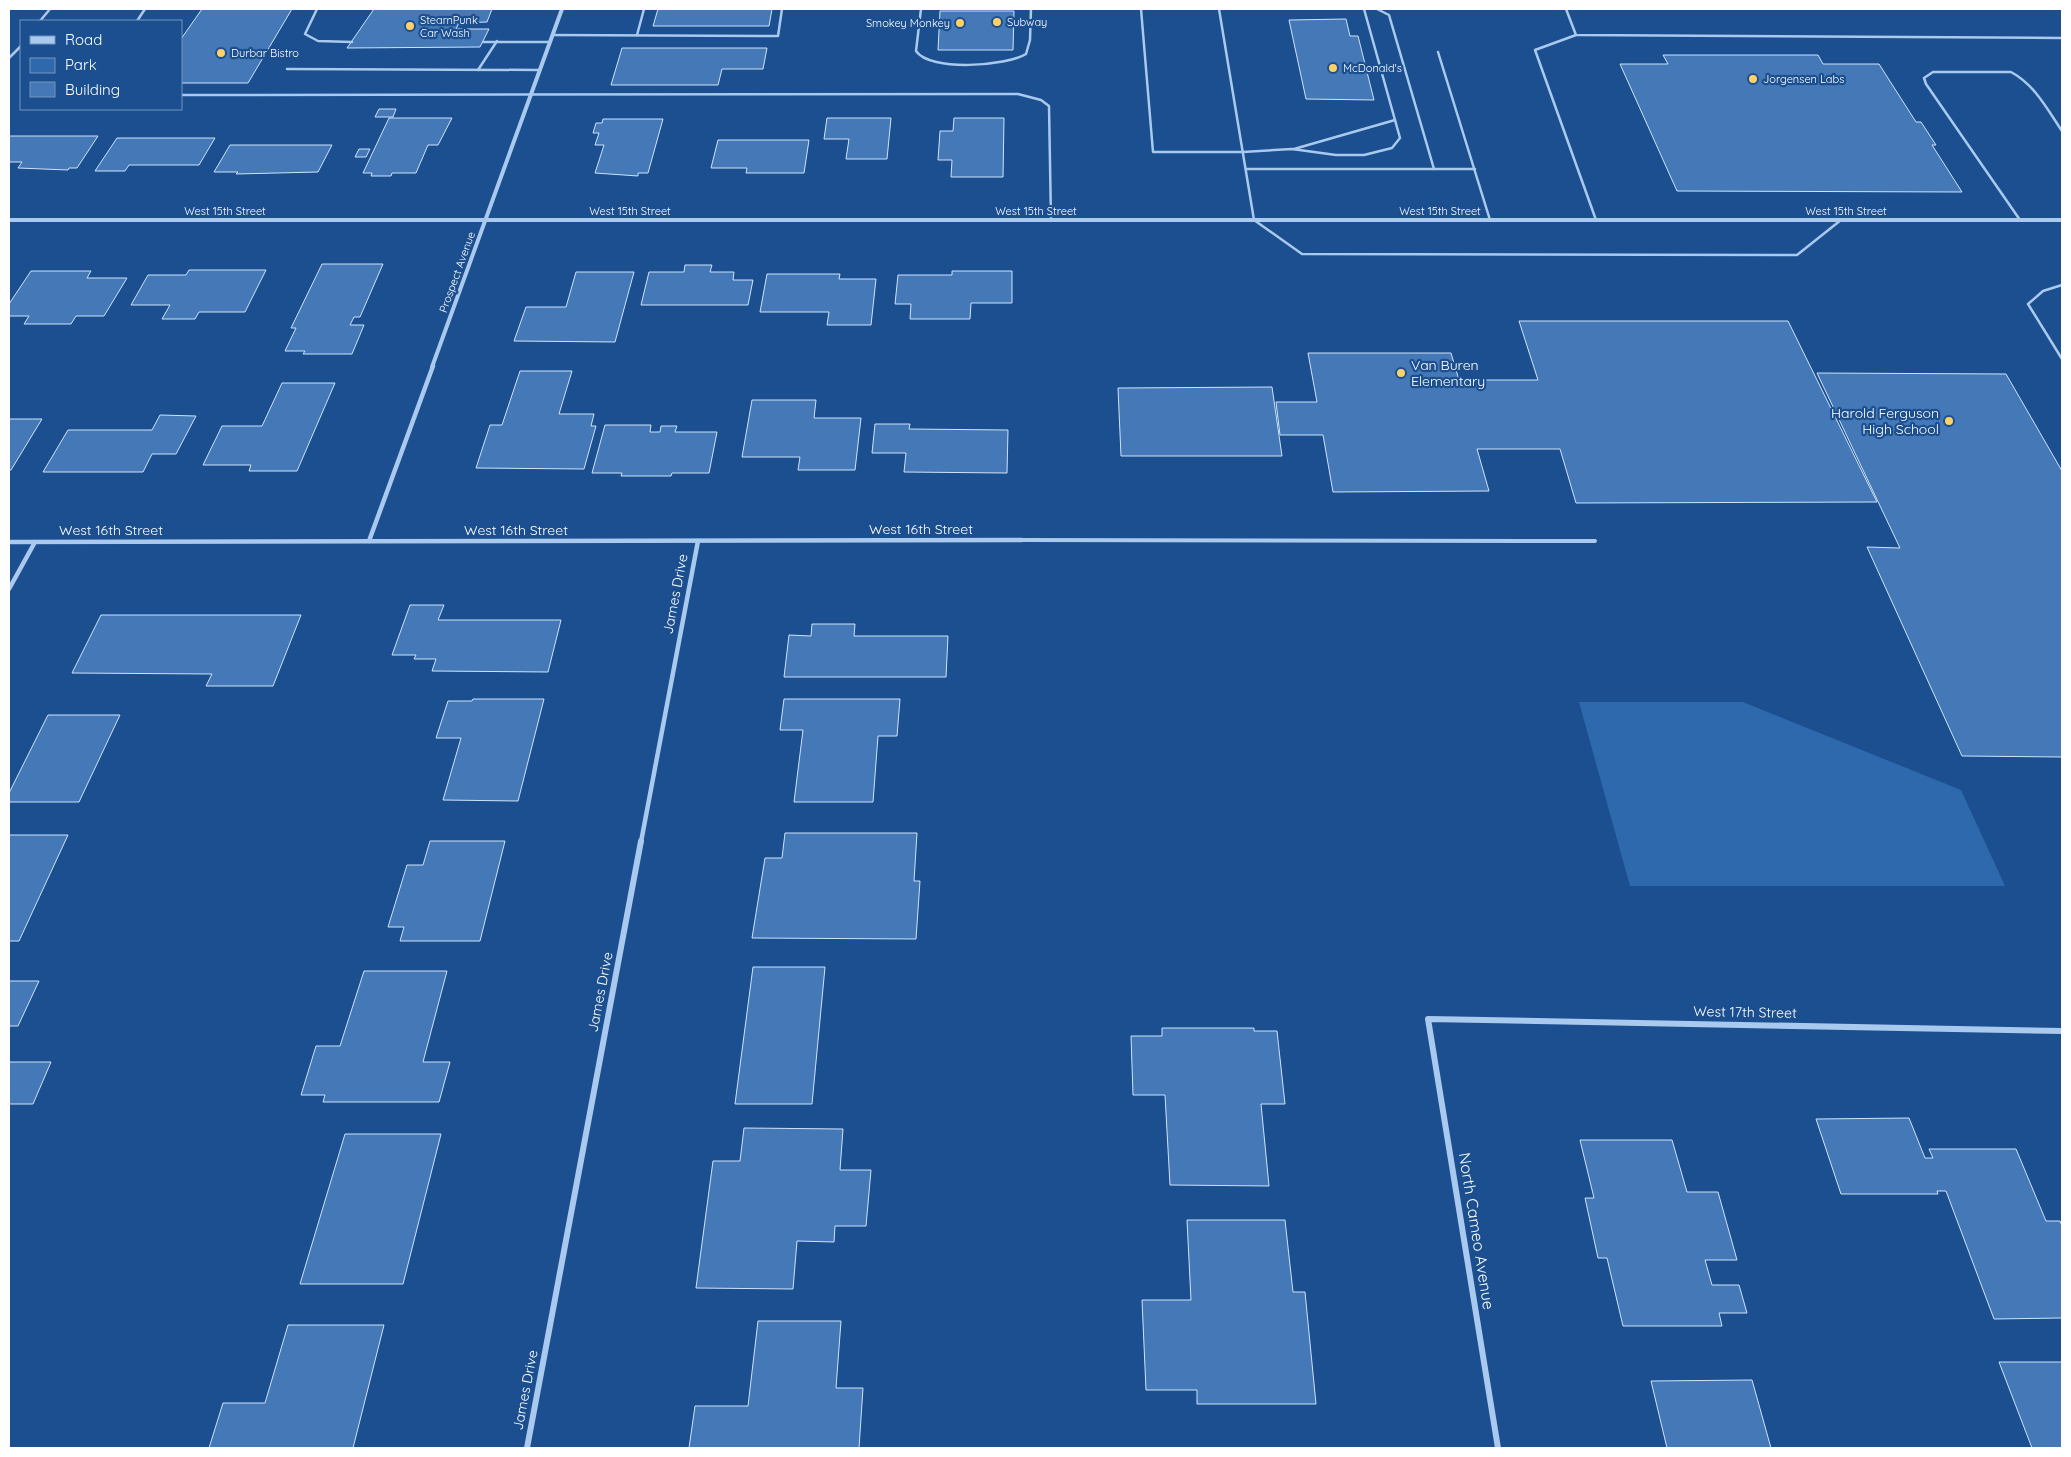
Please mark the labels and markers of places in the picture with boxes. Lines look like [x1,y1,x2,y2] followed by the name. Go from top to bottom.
[420,13,478,40] place label: SteamPunk Car Wash
[1007,15,1047,29] place label: Subway
[866,16,950,30] place label: Smokey Monkey
[991,16,1003,28] marker: Subway
[954,17,966,29] marker: Smokey Monkey
[404,20,416,32] marker: SteamPunk Car Wash
[231,46,299,60] place label: Durbar Bistro
[215,47,227,59] marker: Durbar Bistro
[1343,61,1402,75] place label: McDonald's
[1327,62,1339,74] marker: McDonald's
[1763,72,1844,86] place label: Jorgensen Labs
[1747,73,1759,85] marker: Jorgensen Labs
[1411,356,1485,390] place label: Van Buren Elementary
[1395,367,1407,379] marker: Van Buren Elementary
[1831,404,1939,438] place label: Harold Ferguson High School
[1943,415,1955,427] marker: Harold Ferguson High School

